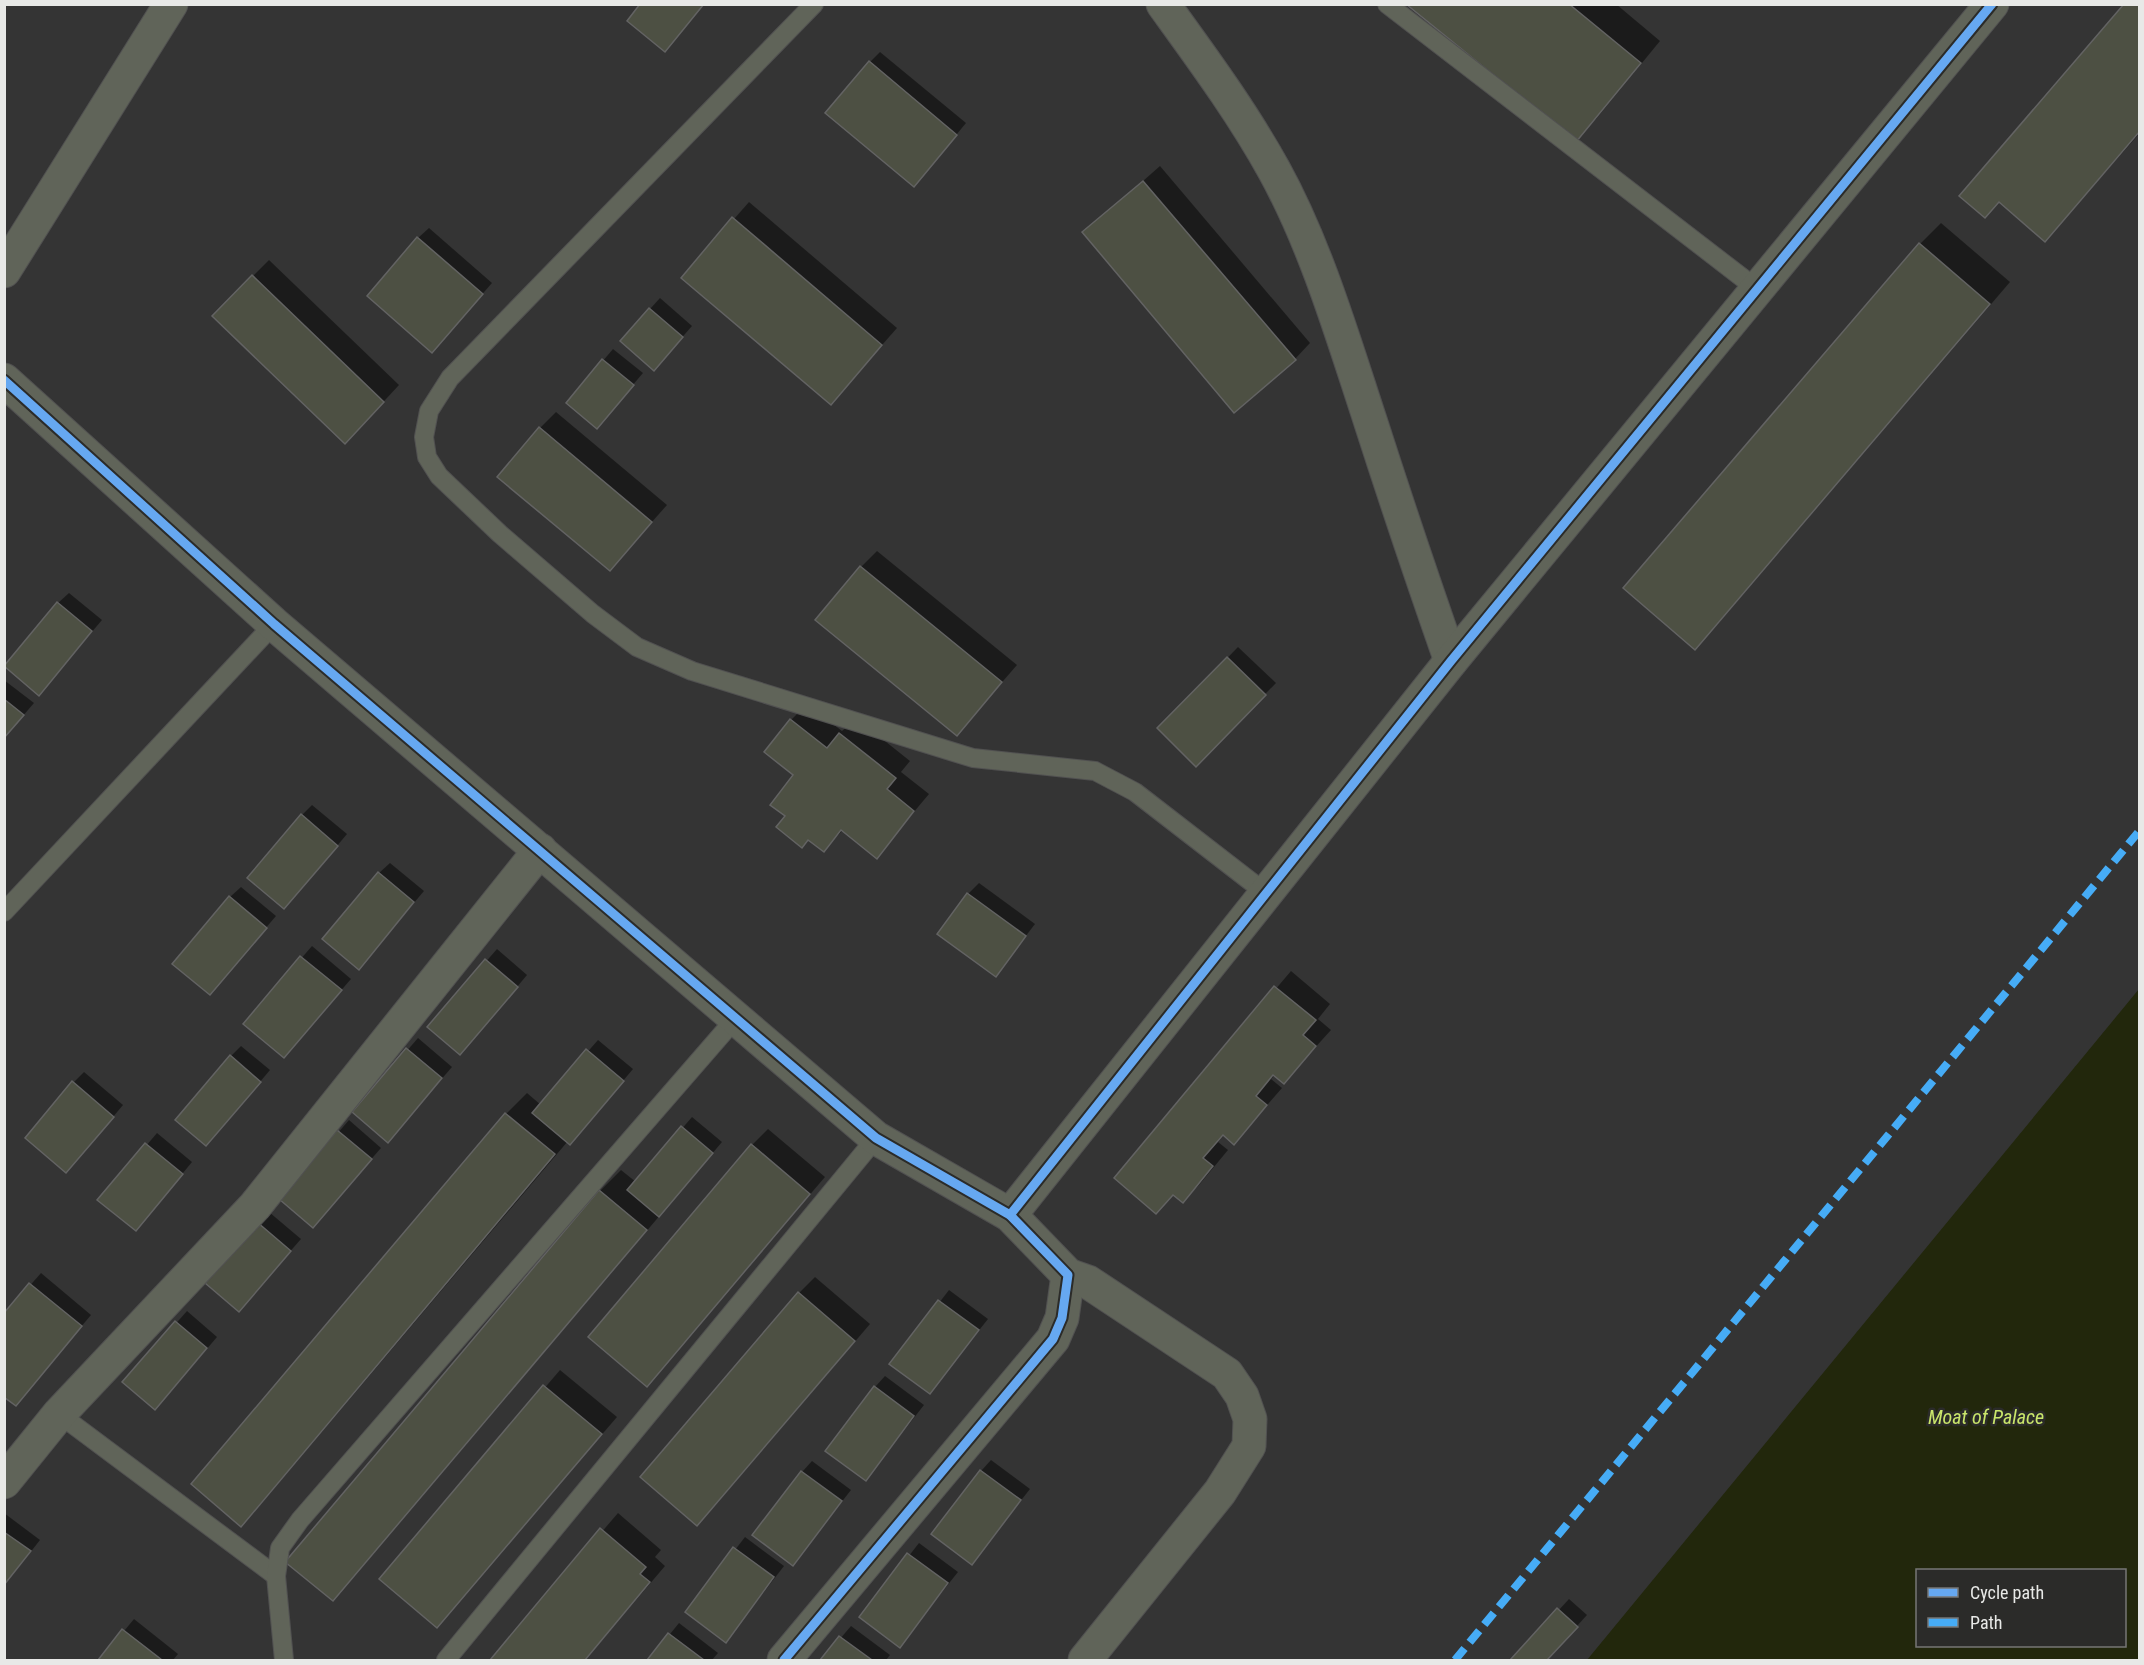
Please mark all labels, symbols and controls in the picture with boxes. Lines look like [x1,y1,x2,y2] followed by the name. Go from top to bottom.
[1928,1405,2044,1429] water label: Moat of Palace
[1916,1569,2126,1647] legend
[1970,1582,2044,1603] text: Cycle path
[1970,1612,2003,1633] text: Path

